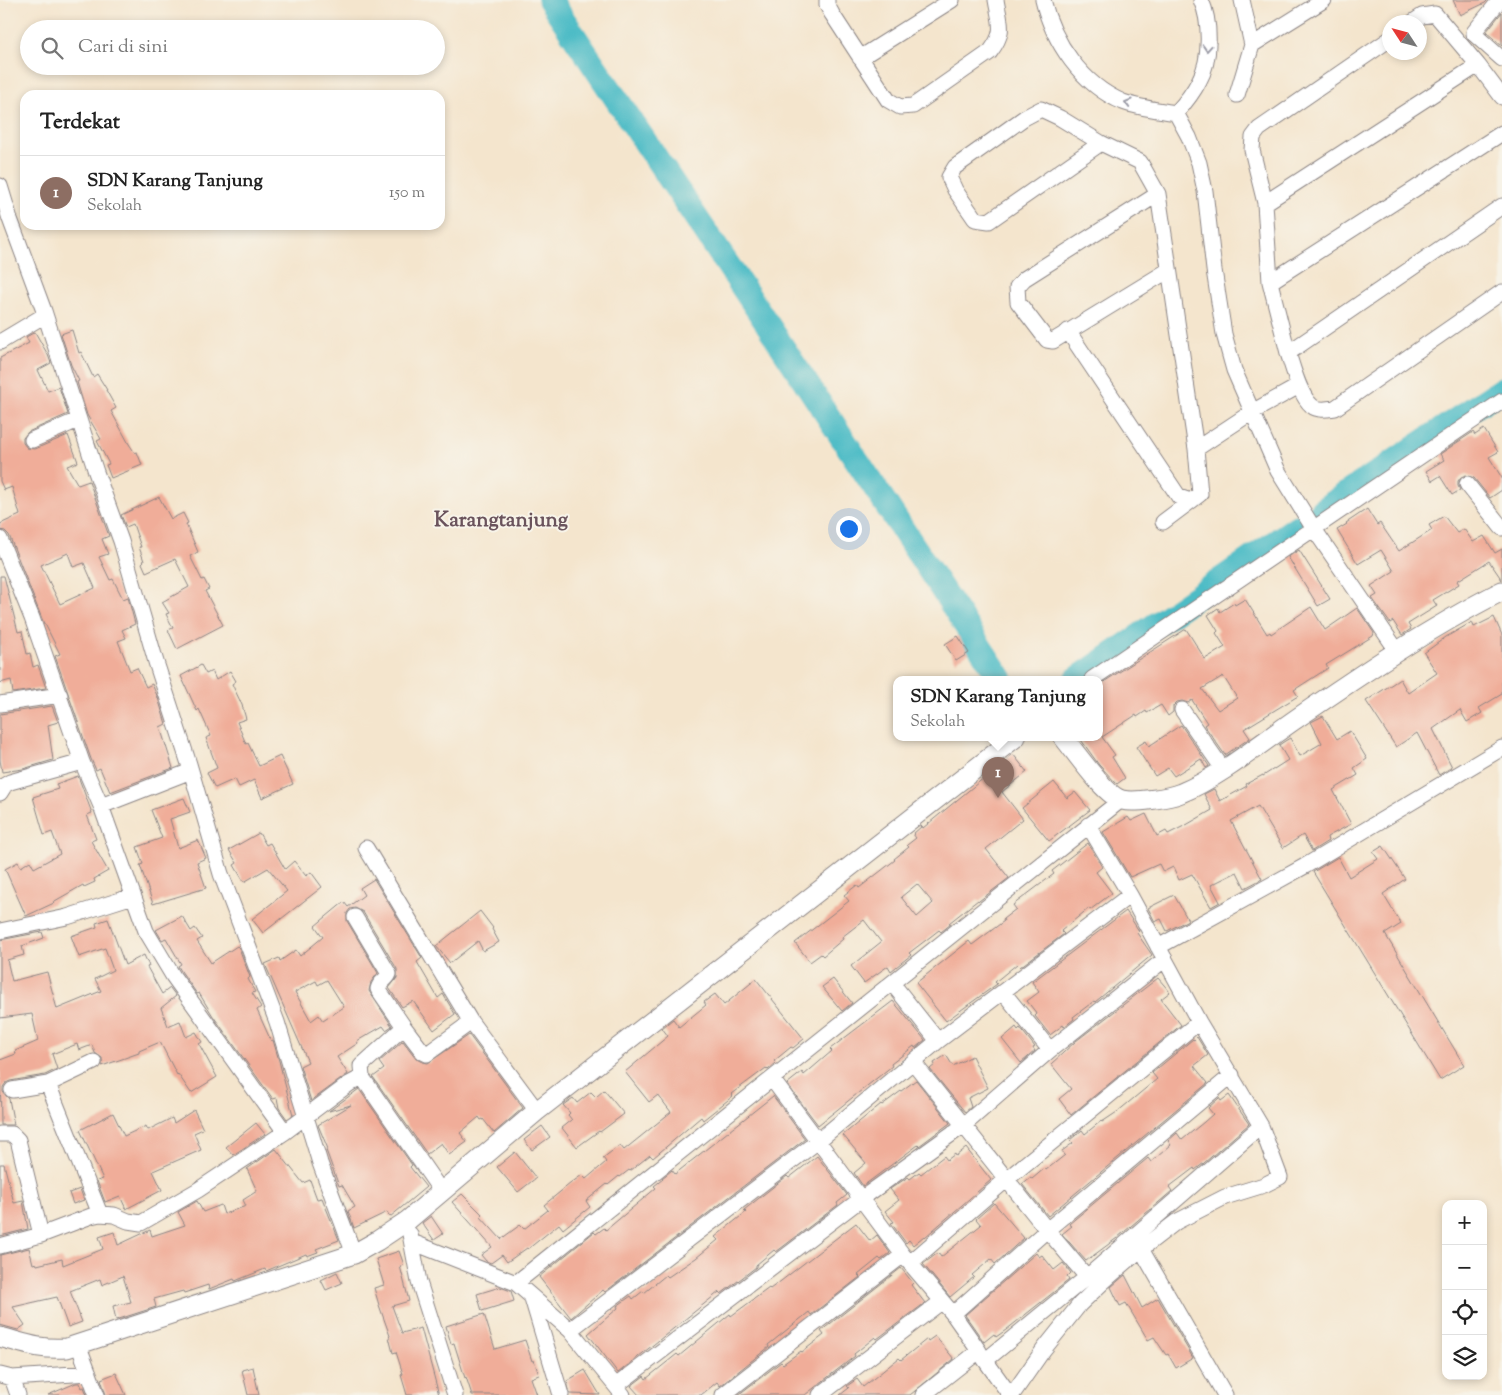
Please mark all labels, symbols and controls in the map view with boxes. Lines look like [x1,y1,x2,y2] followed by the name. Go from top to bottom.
[1382,15,1427,60] north arrow
[20,20,445,75] search box
[38,34,66,62] icon: search
[78,34,168,61] text: Cari di sini
[1202,44,1213,52] one-way arrow
[1124,98,1133,108] one-way arrow
[40,108,120,138] text: Terdekat
[87,168,263,195] text: SDN Karang Tanjung
[53,182,59,205] text: 1
[389,182,425,205] text: 150 m
[87,195,142,218] text: Sekolah
[434,506,569,536] district label: Karangtanjung
[836,516,862,542] your location
[893,676,1103,741] popup
[910,684,1086,711] text: SDN Karang Tanjung
[910,711,965,734] text: Sekolah
[982,757,1014,798] pin: 1
[1442,1200,1487,1380] map controls
[1442,1200,1487,1245] button: +
[1442,1245,1487,1290] button: −
[1442,1290,1487,1335] button: locate
[1442,1335,1487,1380] button: layers

